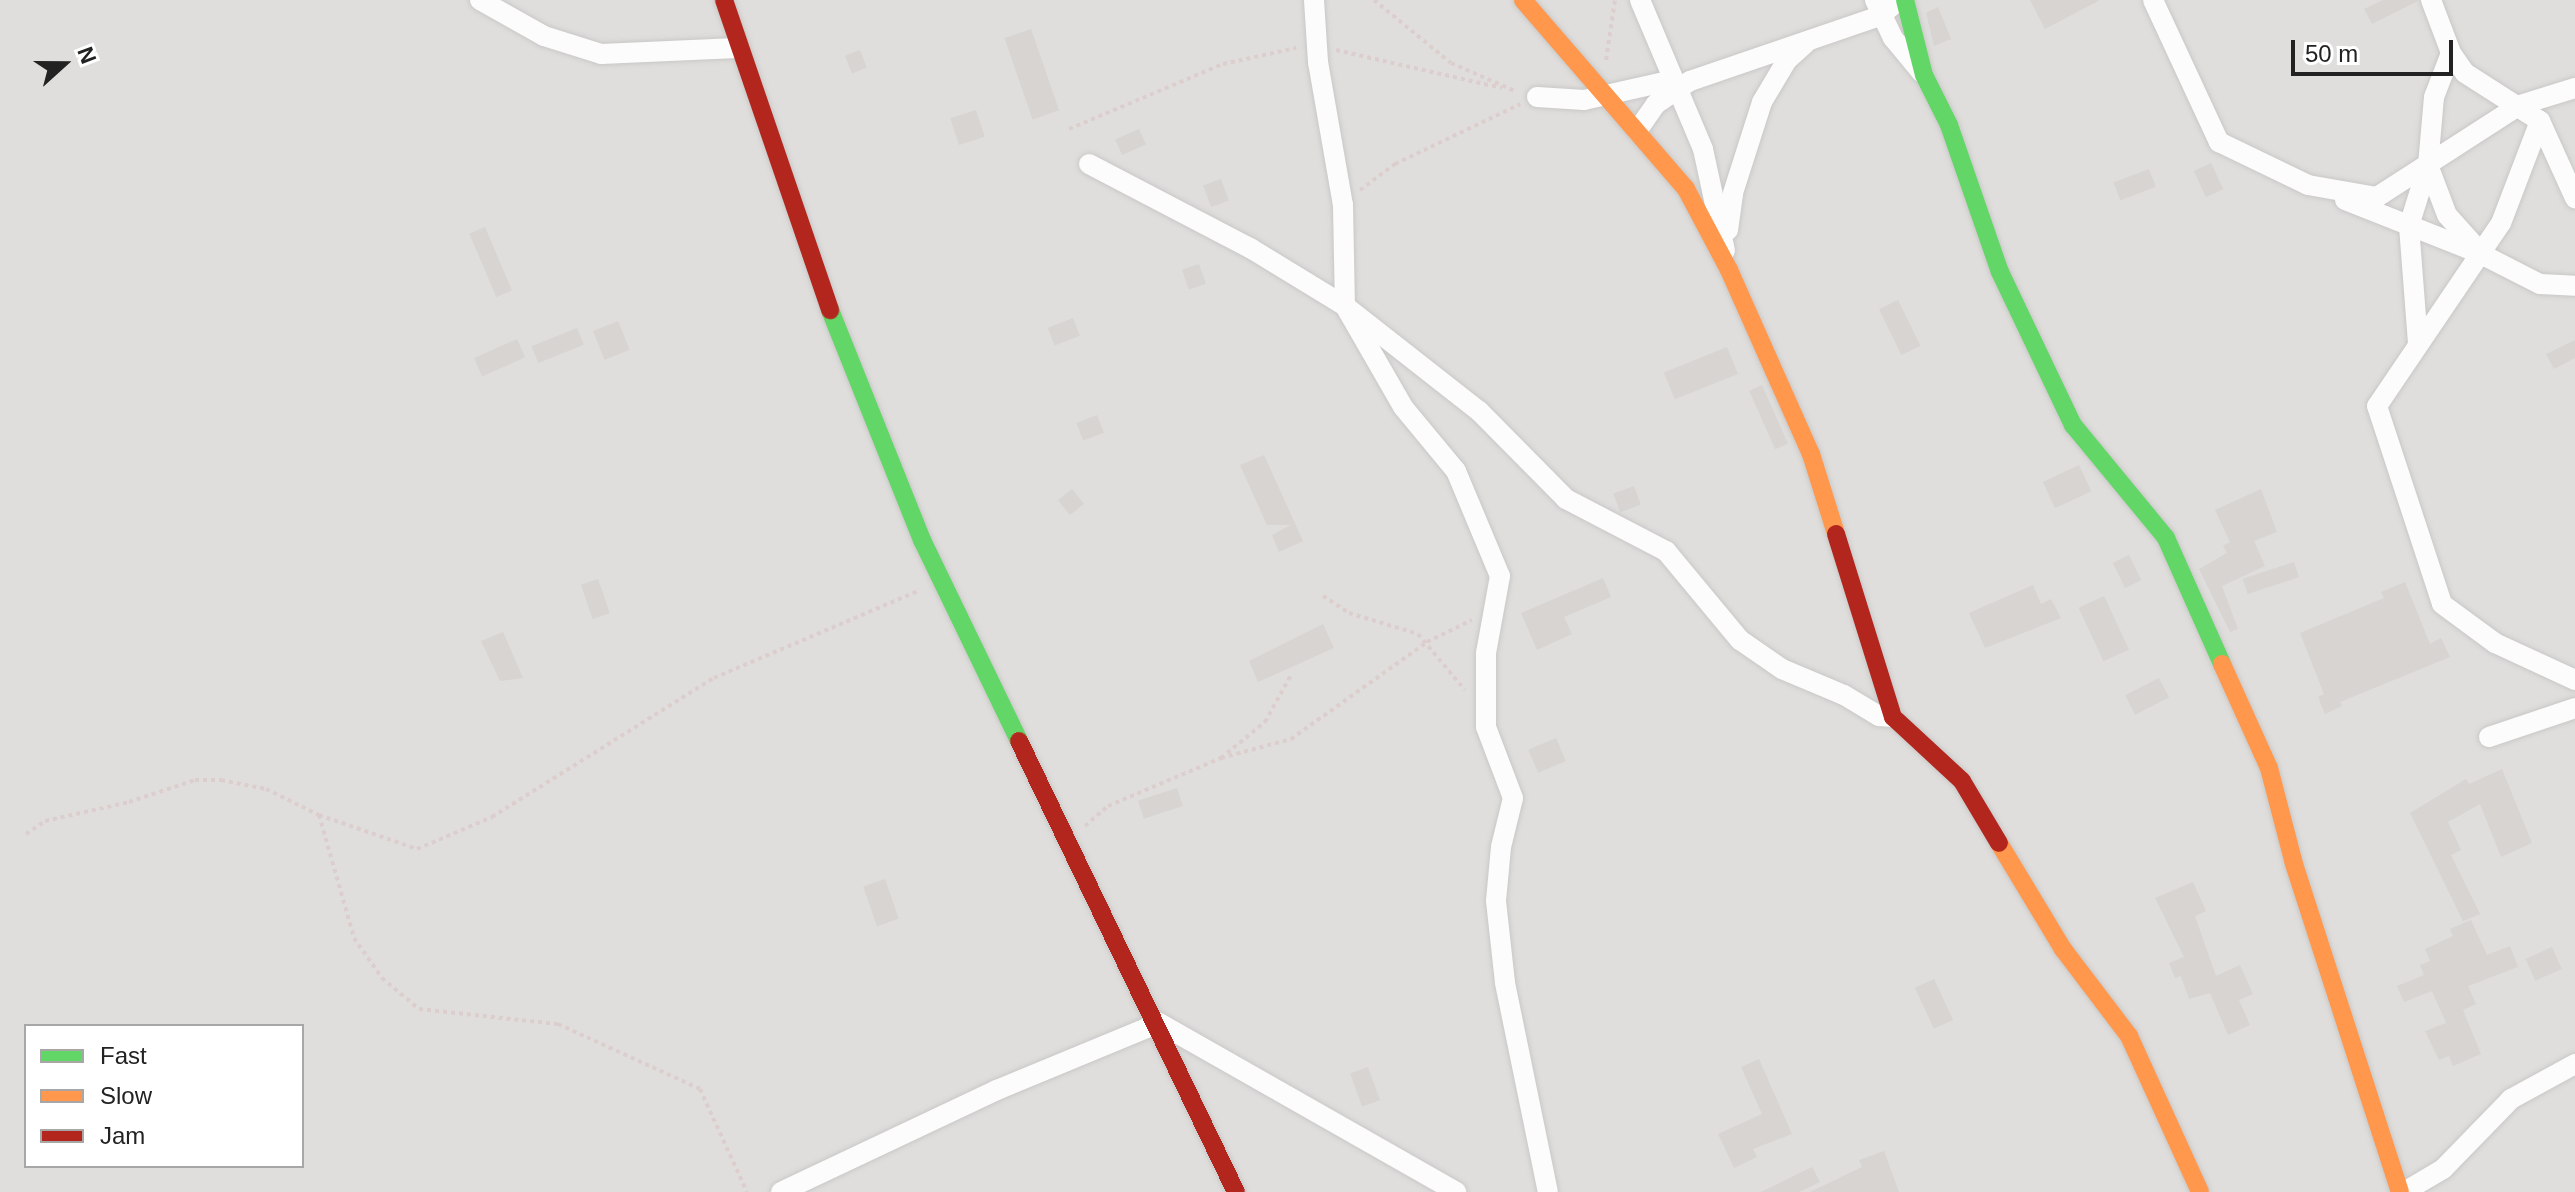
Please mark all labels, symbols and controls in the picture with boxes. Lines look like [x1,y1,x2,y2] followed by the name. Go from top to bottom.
[24,24,104,104] north arrow
[2295,24,2457,74] scale bar
[2305,40,2358,67] text: 50 m
[72,43,101,67] text: N
[24,1024,304,1168] legend
[100,1042,147,1069] text: Fast
[100,1082,152,1109] text: Slow
[100,1122,145,1149] text: Jam

